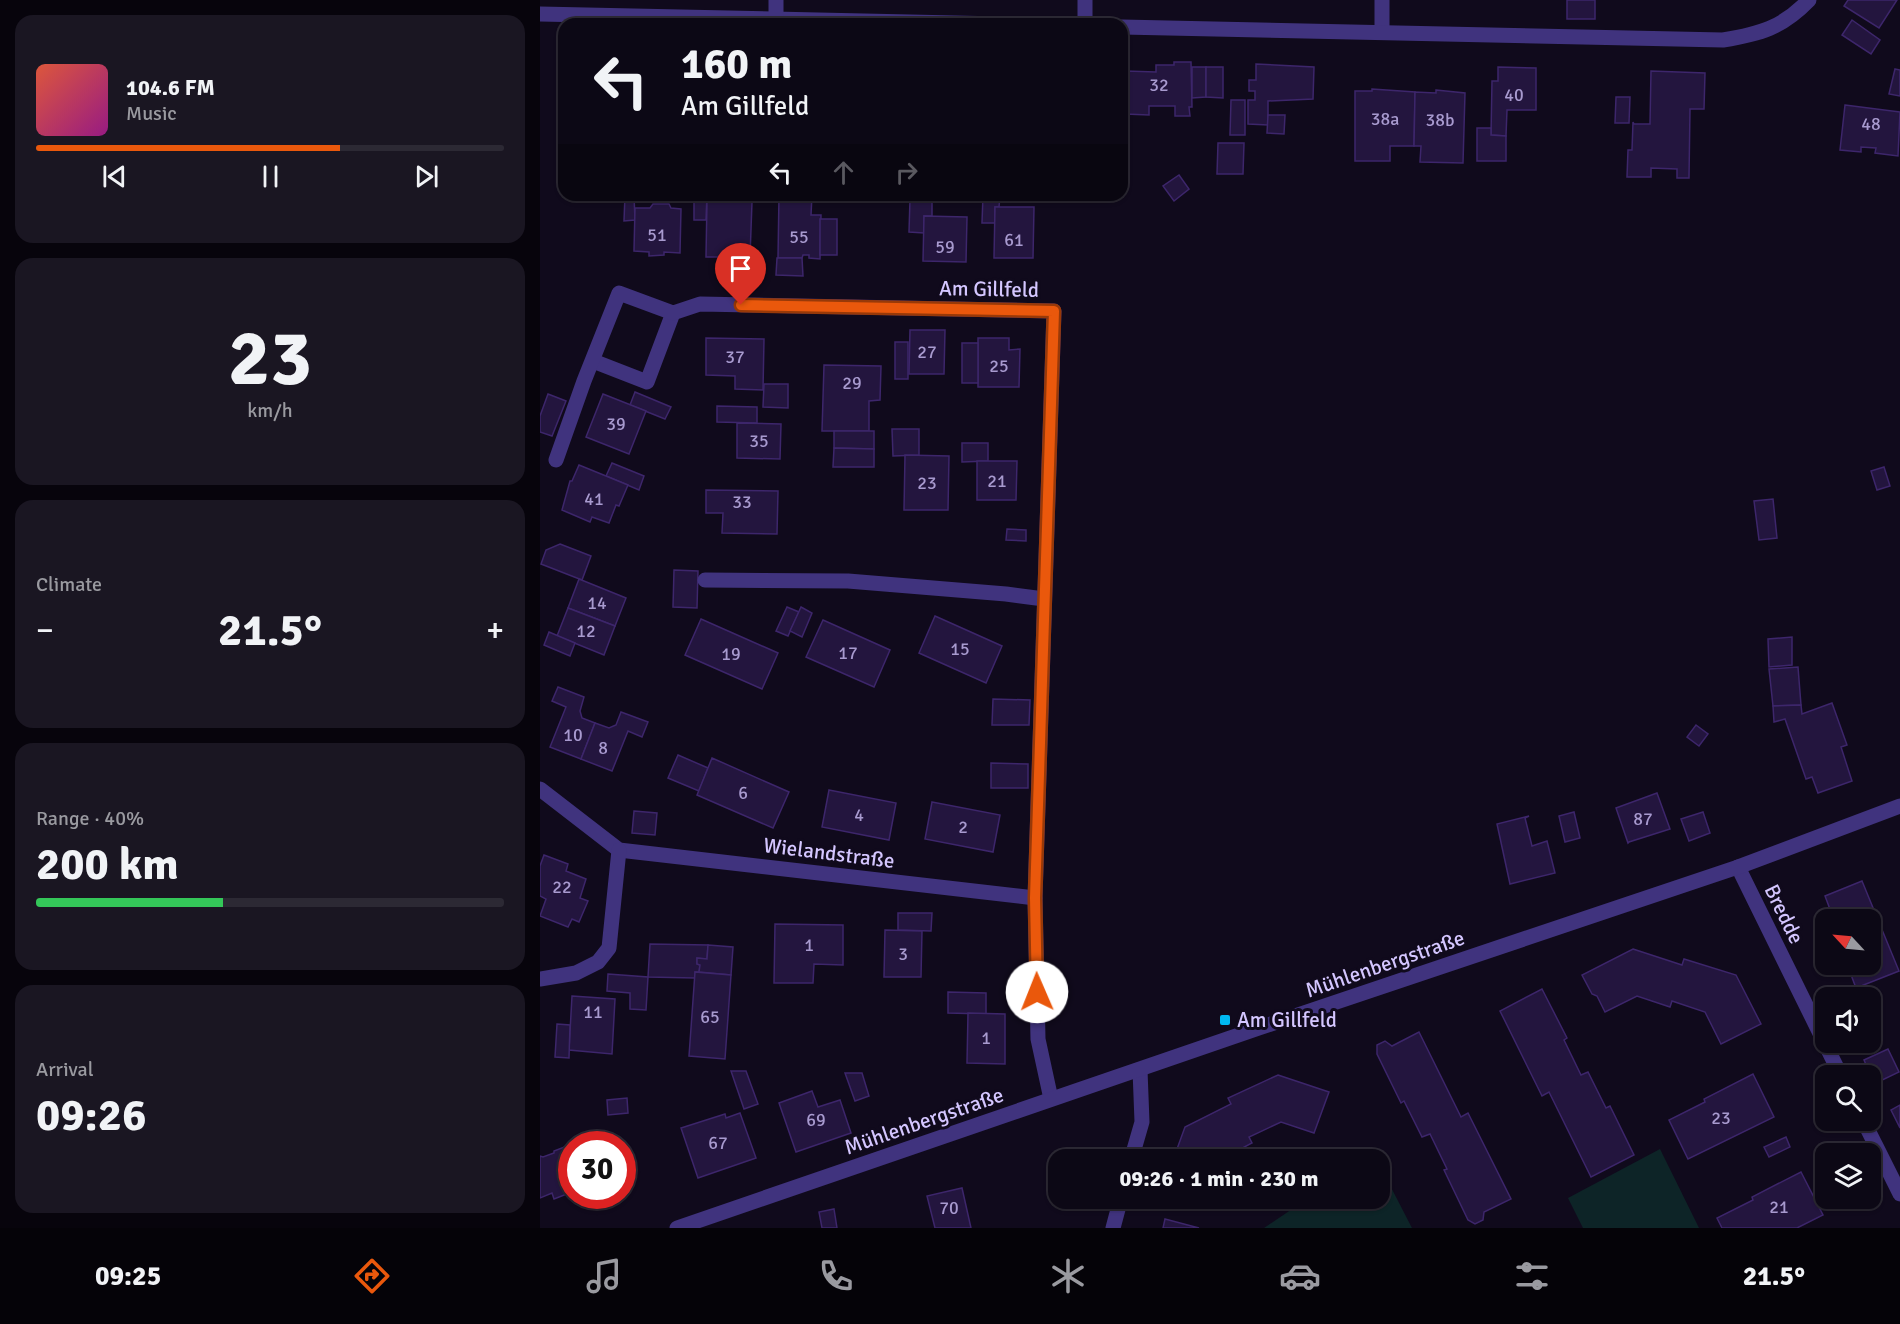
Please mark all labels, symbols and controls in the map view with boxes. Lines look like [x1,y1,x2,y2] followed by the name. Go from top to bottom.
[681,39,792,90] text: 160 m
[582,42,660,120] icon: left
[126,74,215,101] text: 104.6 FM
[1149,74,1169,96] house number: 32
[1504,84,1524,106] house number: 40
[681,90,809,123] text: Am Gillfeld
[126,101,177,126] text: Music
[1371,108,1399,130] house number: 38a
[1426,109,1454,131] house number: 38b
[1861,113,1881,135] house number: 48
[764,156,797,189] icon: left
[827,156,860,189] icon: ahead
[890,156,923,189] icon: right
[98,160,131,193] icon: previous
[254,160,287,193] icon: pause
[410,160,443,193] icon: next
[647,224,667,246] house number: 51
[789,226,809,248] house number: 55
[1004,229,1024,251] house number: 61
[935,236,955,258] house number: 59
[715,243,766,305] pin
[724,252,757,285] icon: arrive
[939,275,1039,303] street label: Am Gillfeld
[228,311,312,407] text: 23
[917,341,937,363] house number: 27
[725,346,745,368] house number: 37
[989,355,1009,377] house number: 25
[842,372,862,394] house number: 29
[247,398,293,423] text: km/h
[606,413,626,435] house number: 39
[749,430,769,452] house number: 35
[987,470,1007,492] house number: 21
[917,472,937,494] house number: 23
[584,488,604,510] house number: 41
[732,491,752,513] house number: 33
[36,572,102,597] text: Climate
[587,592,607,614] house number: 14
[218,603,322,658] text: 21.5°
[36,610,54,651] text: −
[486,610,504,651] text: +
[576,620,596,642] house number: 12
[950,638,970,660] house number: 15
[838,642,858,664] house number: 17
[721,643,741,665] house number: 19
[563,724,583,746] house number: 10
[598,737,608,759] house number: 8
[738,782,748,804] house number: 6
[854,804,864,826] house number: 4
[36,806,144,831] text: Range · 40%
[1633,808,1653,830] house number: 87
[958,816,968,838] house number: 2
[762,832,896,874] street label: Wielandstraße
[36,837,179,892] text: 200 km
[552,876,572,898] house number: 22
[1759,880,1809,948] street label: Bredde
[1815,909,1881,975] north arrow
[1815,909,1881,1209] map controls
[1302,925,1468,1003] street label: Mühlenbergstraße
[804,934,814,956] house number: 1
[898,943,908,965] house number: 3
[1005,960,1069,1024] position arrow
[1815,987,1881,1053] button: sound
[583,1001,603,1023] house number: 11
[700,1006,720,1028] house number: 65
[1237,1007,1337,1033] place label: Am Gillfeld
[1218,1013,1232,1027] marker: Am Gillfeld
[981,1027,991,1049] house number: 1
[36,1057,94,1082] text: Arrival
[1815,1065,1881,1131] button: search
[841,1082,1007,1160] street label: Mühlenbergstraße
[36,1088,146,1143] text: 09:26
[1711,1107,1731,1129] house number: 23
[806,1109,826,1131] house number: 69
[558,1131,636,1209] speed limit sign: 30
[708,1132,728,1154] house number: 67
[1815,1143,1881,1209] button: layers
[1119,1165,1319,1192] text: 09:26 · 1 min · 230 m
[1769,1196,1789,1218] house number: 21
[939,1197,959,1219] house number: 70
[351,1255,393,1297] icon: directions
[583,1255,625,1297] icon: music
[815,1255,857,1297] icon: phone
[1047,1255,1089,1297] icon: climate
[1279,1255,1321,1297] icon: car
[1511,1255,1553,1297] icon: filters
[95,1260,161,1293] text: 09:25
[1743,1260,1805,1293] text: 21.5°

